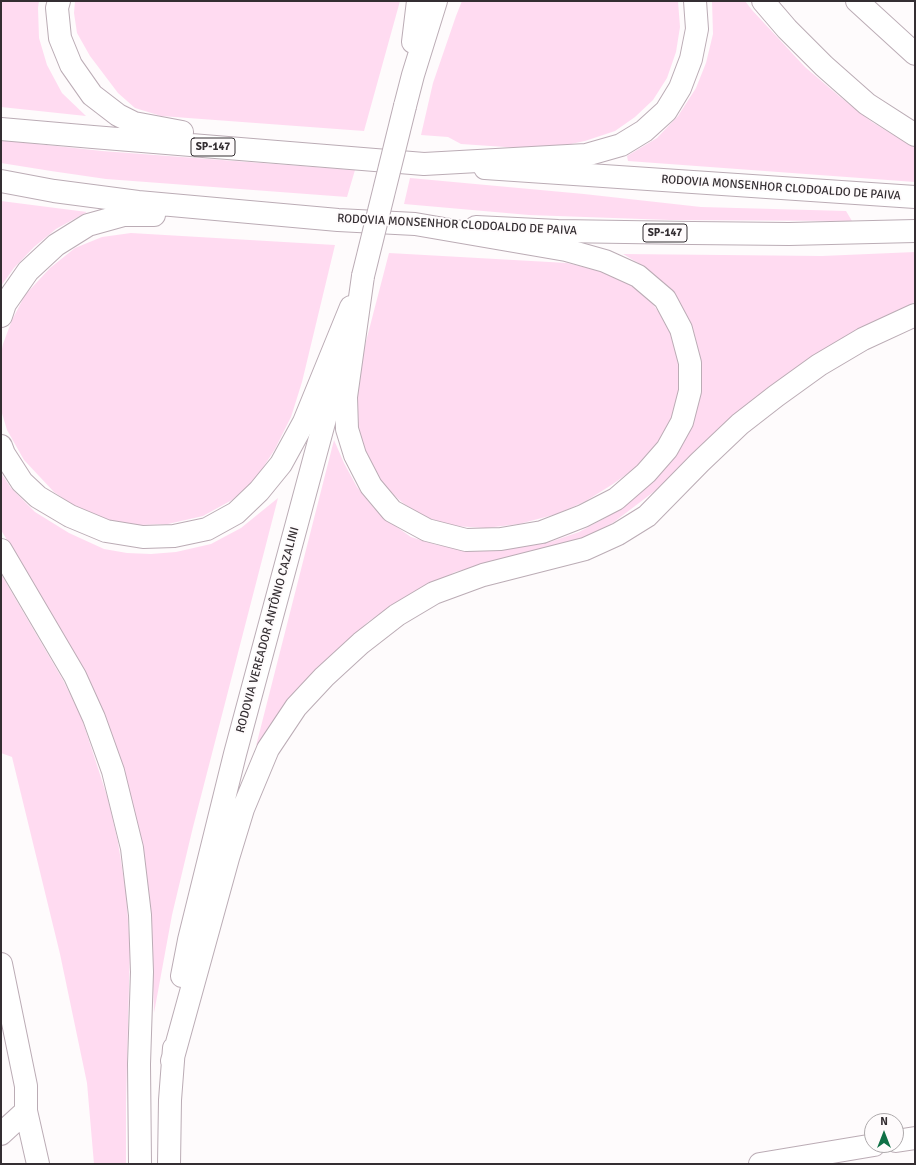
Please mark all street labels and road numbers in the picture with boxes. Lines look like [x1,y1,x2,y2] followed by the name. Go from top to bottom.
[191,138,235,156] road number: SP-147
[661,172,901,204] street label: RODOVIA MONSENHOR CLODOALDO DE PAIVA
[337,212,577,238] street label: RODOVIA MONSENHOR CLODOALDO DE PAIVA
[643,224,687,242] road number: SP-147
[234,525,302,735] street label: RODOVIA VEREADOR ANTÔNIO CAZALINI

